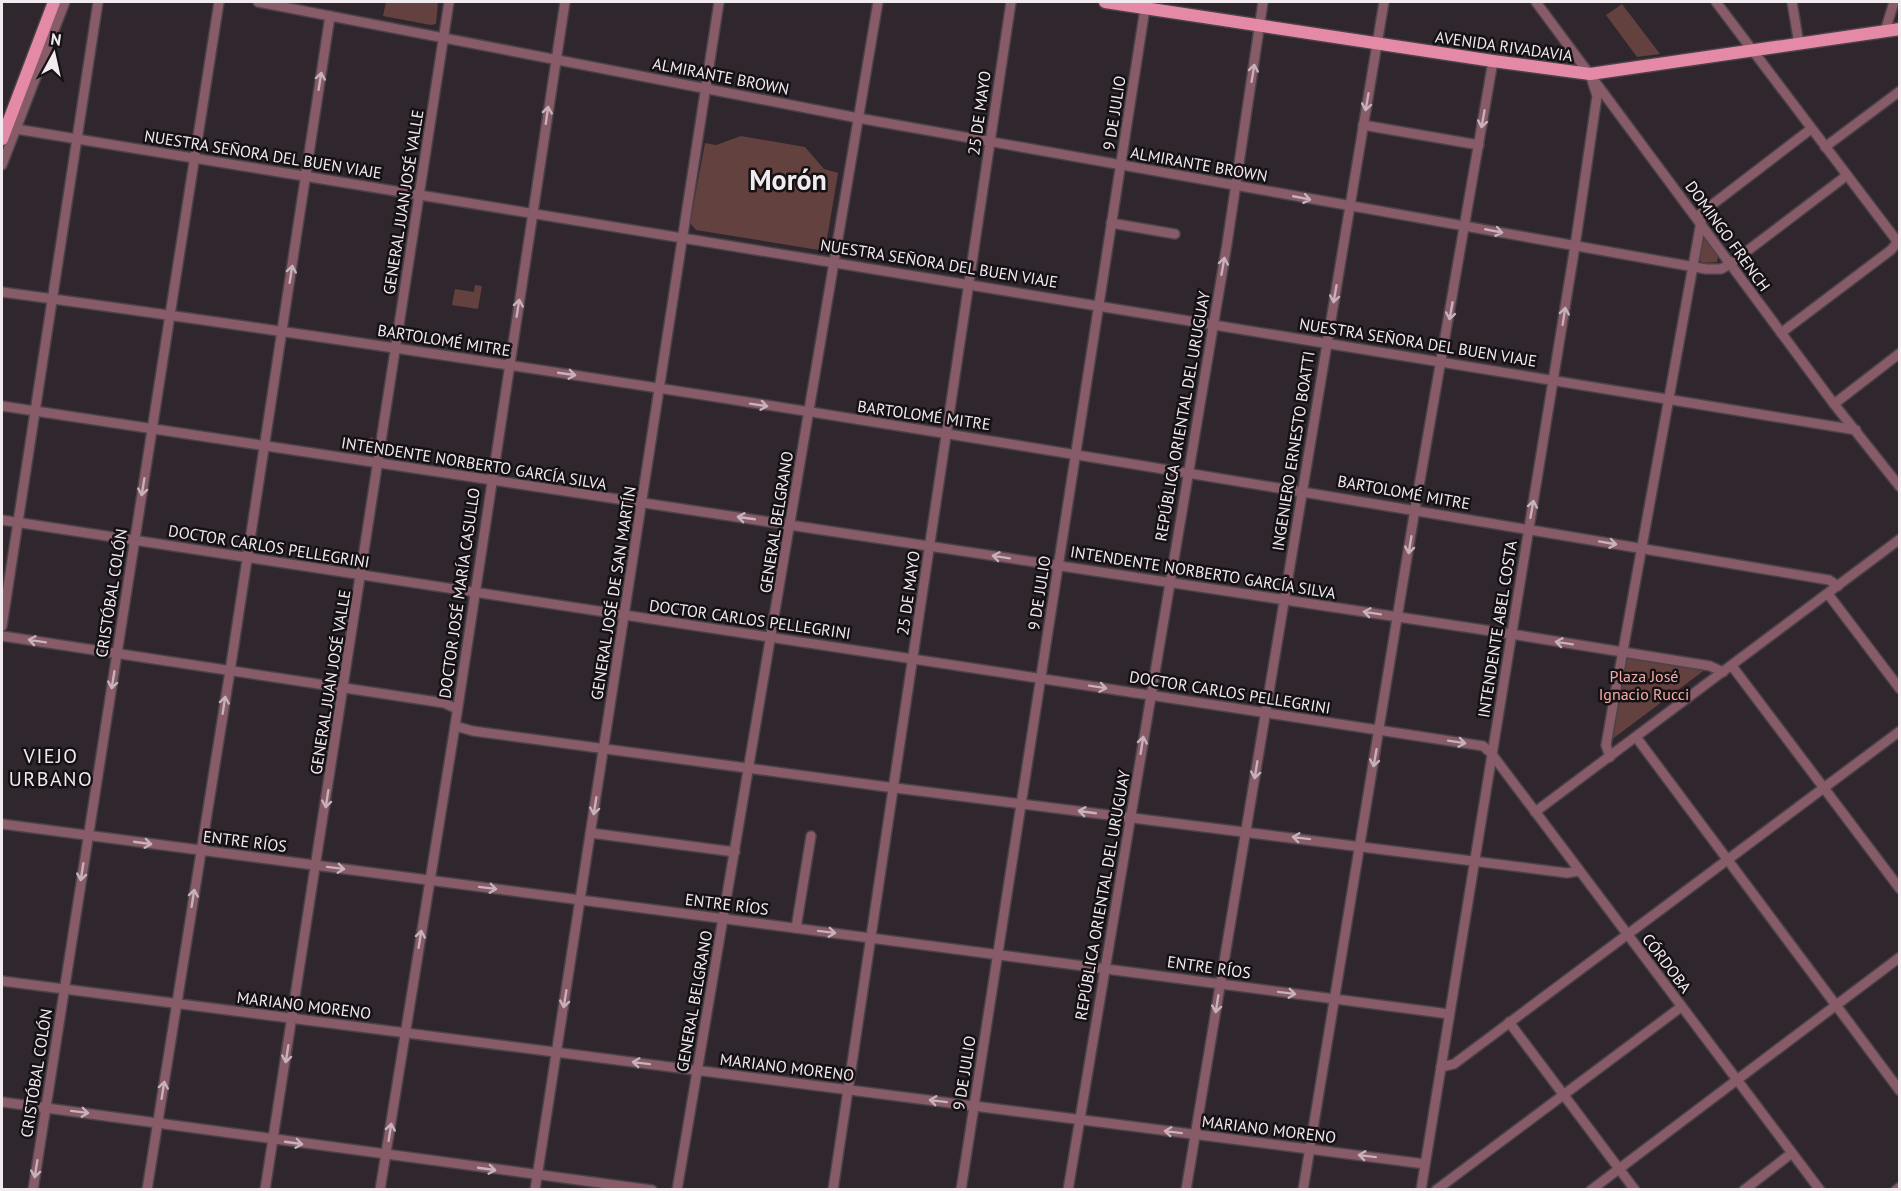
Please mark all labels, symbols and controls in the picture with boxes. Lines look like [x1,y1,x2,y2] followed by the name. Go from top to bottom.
[24,24,84,84] north arrow
[1434,26,1575,66] street label: AVENIDA RIVADAVIA
[49,29,63,50] text: N
[651,53,791,99] street label: ALMIRANTE BROWN
[1247,64,1258,84] one-way arrow
[963,69,995,157] street label: 25 DE MAYO
[314,72,325,92] one-way arrow
[1098,74,1130,152] street label: 9 DE JULIO
[1361,92,1372,111] one-way arrow
[541,106,552,126] one-way arrow
[379,108,427,296] street label: GENERAL JUAN JOSÉ VALLE
[1477,109,1488,128] one-way arrow
[143,125,383,183] street label: NUESTRA SEÑORA DEL BUEN VIAJE
[1129,142,1269,186] street label: ALMIRANTE BROWN
[749,161,827,198] district label: Morón
[1681,177,1775,295] street label: DOMINGO FRENCH
[1292,192,1312,203] one-way arrow
[1484,226,1504,237] one-way arrow
[819,234,1059,292] street label: NUESTRA SEÑORA DEL BUEN VIAJE
[1218,257,1229,276] one-way arrow
[285,265,296,284] one-way arrow
[1329,284,1340,304] one-way arrow
[1150,289,1214,543] street label: REPÚBLICA ORIENTAL DEL URUGUAY
[512,299,523,319] one-way arrow
[1445,301,1456,321] one-way arrow
[1559,307,1570,327] one-way arrow
[1298,313,1538,371] street label: NUESTRA SEÑORA DEL BUEN VIAJE
[376,320,512,360] street label: BARTOLOMÉ MITRE
[1267,350,1319,552] street label: INGENIERO ERNESTO BOATTI
[556,369,576,380] one-way arrow
[856,396,992,434] street label: BARTOLOMÉ MITRE
[749,399,769,410] one-way arrow
[340,432,609,494] street label: INTENDENTE NORBERTO GARCÍA SILVA
[755,450,797,594] street label: GENERAL BELGRANO
[1336,470,1472,514] street label: BARTOLOMÉ MITRE
[137,477,148,496] one-way arrow
[586,485,640,701] street label: GENERAL JOSÉ DE SAN MARTÍN
[434,486,484,700] street label: DOCTOR JOSÉ MARÍA CASULLO
[1526,499,1537,519] one-way arrow
[736,512,756,523] one-way arrow
[167,520,371,572] street label: DOCTOR CARLOS PELLEGRINI
[91,527,131,659] street label: CRISTÓBAL COLÓN
[1404,534,1415,554] one-way arrow
[1473,538,1521,719] street label: INTENDENTE ABEL COSTA
[1598,538,1617,549] one-way arrow
[1069,541,1338,603] street label: INTENDENTE NORBERTO GARCÍA SILVA
[892,549,924,637] street label: 25 DE MAYO
[991,551,1011,562] one-way arrow
[1023,554,1055,632] street label: 9 DE JULIO
[306,588,354,776] street label: GENERAL JUAN JOSÉ VALLE
[648,595,852,643] street label: DOCTOR CARLOS PELLEGRINI
[1362,607,1382,618] one-way arrow
[28,636,47,647] one-way arrow
[1555,637,1575,648] one-way arrow
[1128,666,1332,718] street label: DOCTOR CARLOS PELLEGRINI
[1599,666,1689,704] park label: Plaza José Ignacio Rucci
[107,669,118,689] one-way arrow
[1088,681,1108,692] one-way arrow
[219,696,230,715] one-way arrow
[1136,736,1147,755] one-way arrow
[1447,737,1466,748] one-way arrow
[9,743,93,792] district label: VIEJO URBANO
[1369,748,1380,767] one-way arrow
[1250,760,1261,780] one-way arrow
[1070,768,1134,1022] street label: REPÚBLICA ORIENTAL DEL URUGUAY
[321,789,332,808] one-way arrow
[589,796,600,816] one-way arrow
[1077,806,1097,817] one-way arrow
[202,826,288,856] street label: ENTRE RÍOS
[1292,833,1312,844] one-way arrow
[132,837,152,848] one-way arrow
[77,862,88,882] one-way arrow
[326,863,346,874] one-way arrow
[478,882,497,893] one-way arrow
[188,888,199,908] one-way arrow
[684,889,770,919] street label: ENTRE RÍOS
[817,927,837,938] one-way arrow
[672,929,716,1073] street label: GENERAL BELGRANO
[1638,929,1696,997] street label: CÓRDOBA
[415,930,426,950] one-way arrow
[1166,951,1252,983] street label: ENTRE RÍOS
[236,987,372,1023] street label: MARIANO MORENO
[1277,987,1297,998] one-way arrow
[559,989,570,1009] one-way arrow
[1212,994,1223,1014] one-way arrow
[16,1007,56,1139] street label: CRISTÓBAL COLÓN
[948,1034,980,1112] street label: 9 DE JULIO
[281,1044,292,1063] one-way arrow
[719,1049,855,1085] street label: MARIANO MORENO
[631,1058,651,1069] one-way arrow
[158,1081,169,1101] one-way arrow
[929,1096,949,1107] one-way arrow
[70,1107,90,1118] one-way arrow
[1201,1111,1337,1147] street label: MARIANO MORENO
[384,1122,395,1142] one-way arrow
[1164,1126,1184,1137] one-way arrow
[284,1137,304,1148] one-way arrow
[1357,1151,1377,1162] one-way arrow
[31,1158,42,1178] one-way arrow
[477,1163,497,1174] one-way arrow

